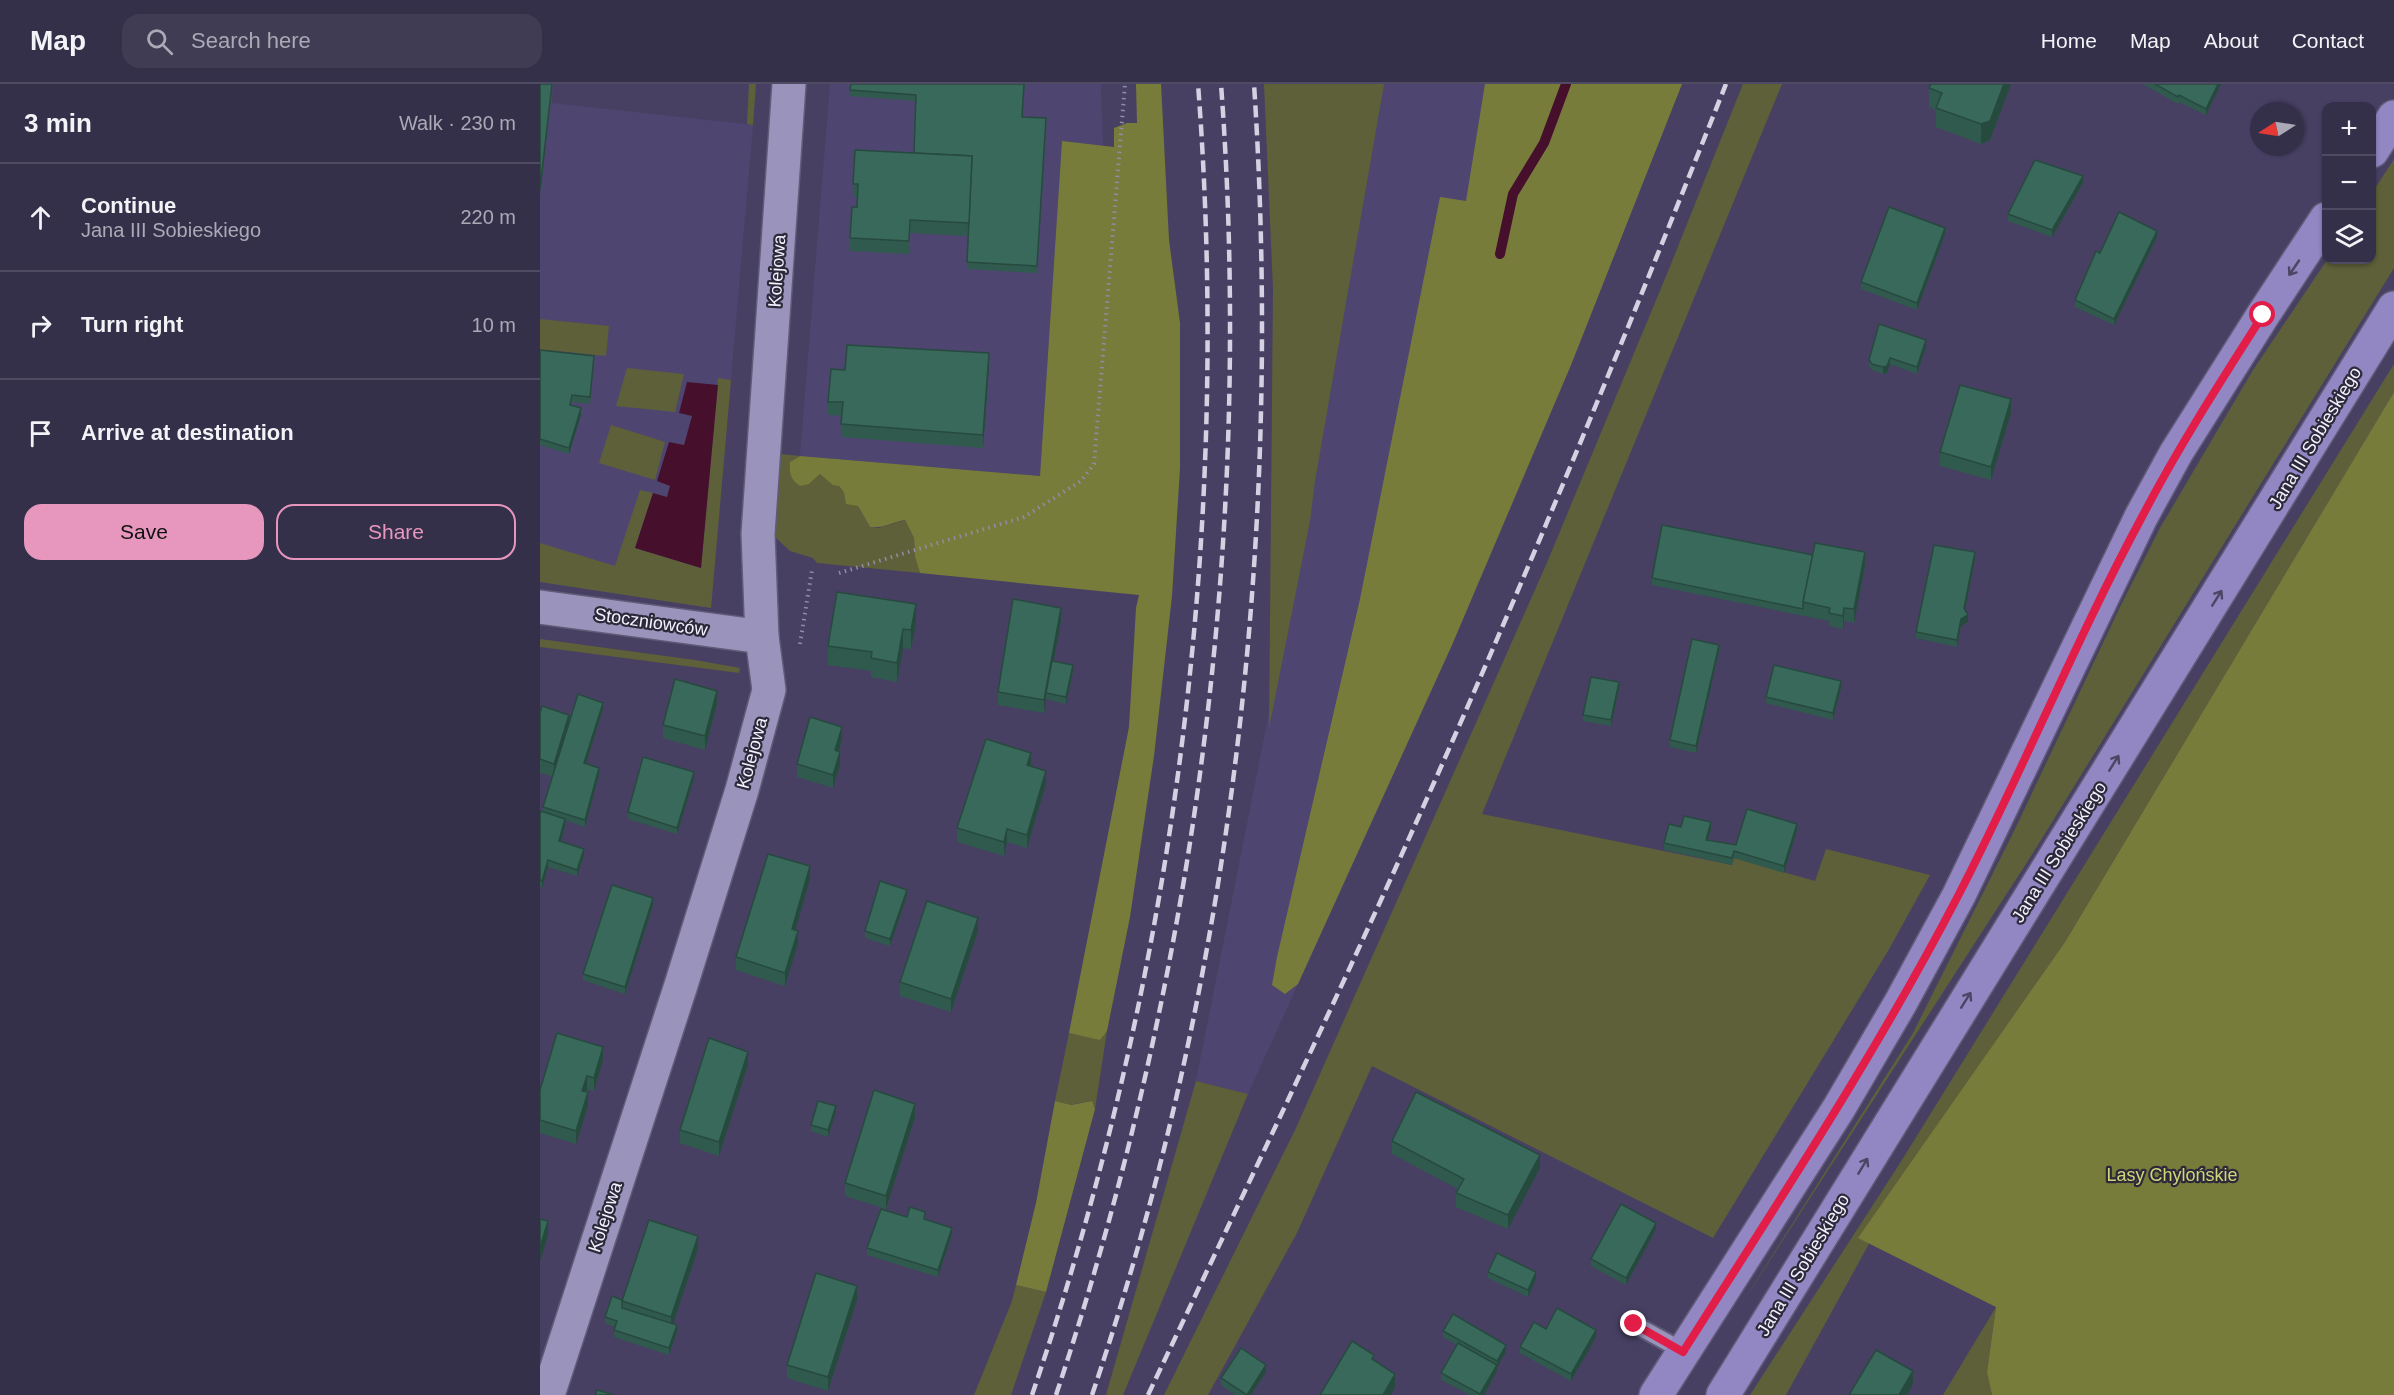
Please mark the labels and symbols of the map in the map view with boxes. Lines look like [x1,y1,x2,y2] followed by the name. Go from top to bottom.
[2250,102,2304,156] north arrow
[764,233,790,308] street label: Kolejowa
[2288,259,2300,275] one-way arrow
[2249,301,2275,327] route start
[2265,363,2365,513] street label: Jana III Sobieskiego
[2211,590,2223,607] one-way arrow
[593,604,710,640] street label: Stoczniowców
[733,714,771,791] street label: Kolejowa
[2107,755,2120,772] one-way arrow
[2008,778,2110,926] street label: Jana III Sobieskiego
[1960,992,1972,1009] one-way arrow
[1857,1158,1869,1175] one-way arrow
[2106,1165,2238,1185] park label: Lasy Chylońskie
[584,1178,626,1255] street label: Kolejowa
[1753,1190,1853,1340] street label: Jana III Sobieskiego
[1620,1310,1646,1336] route end

